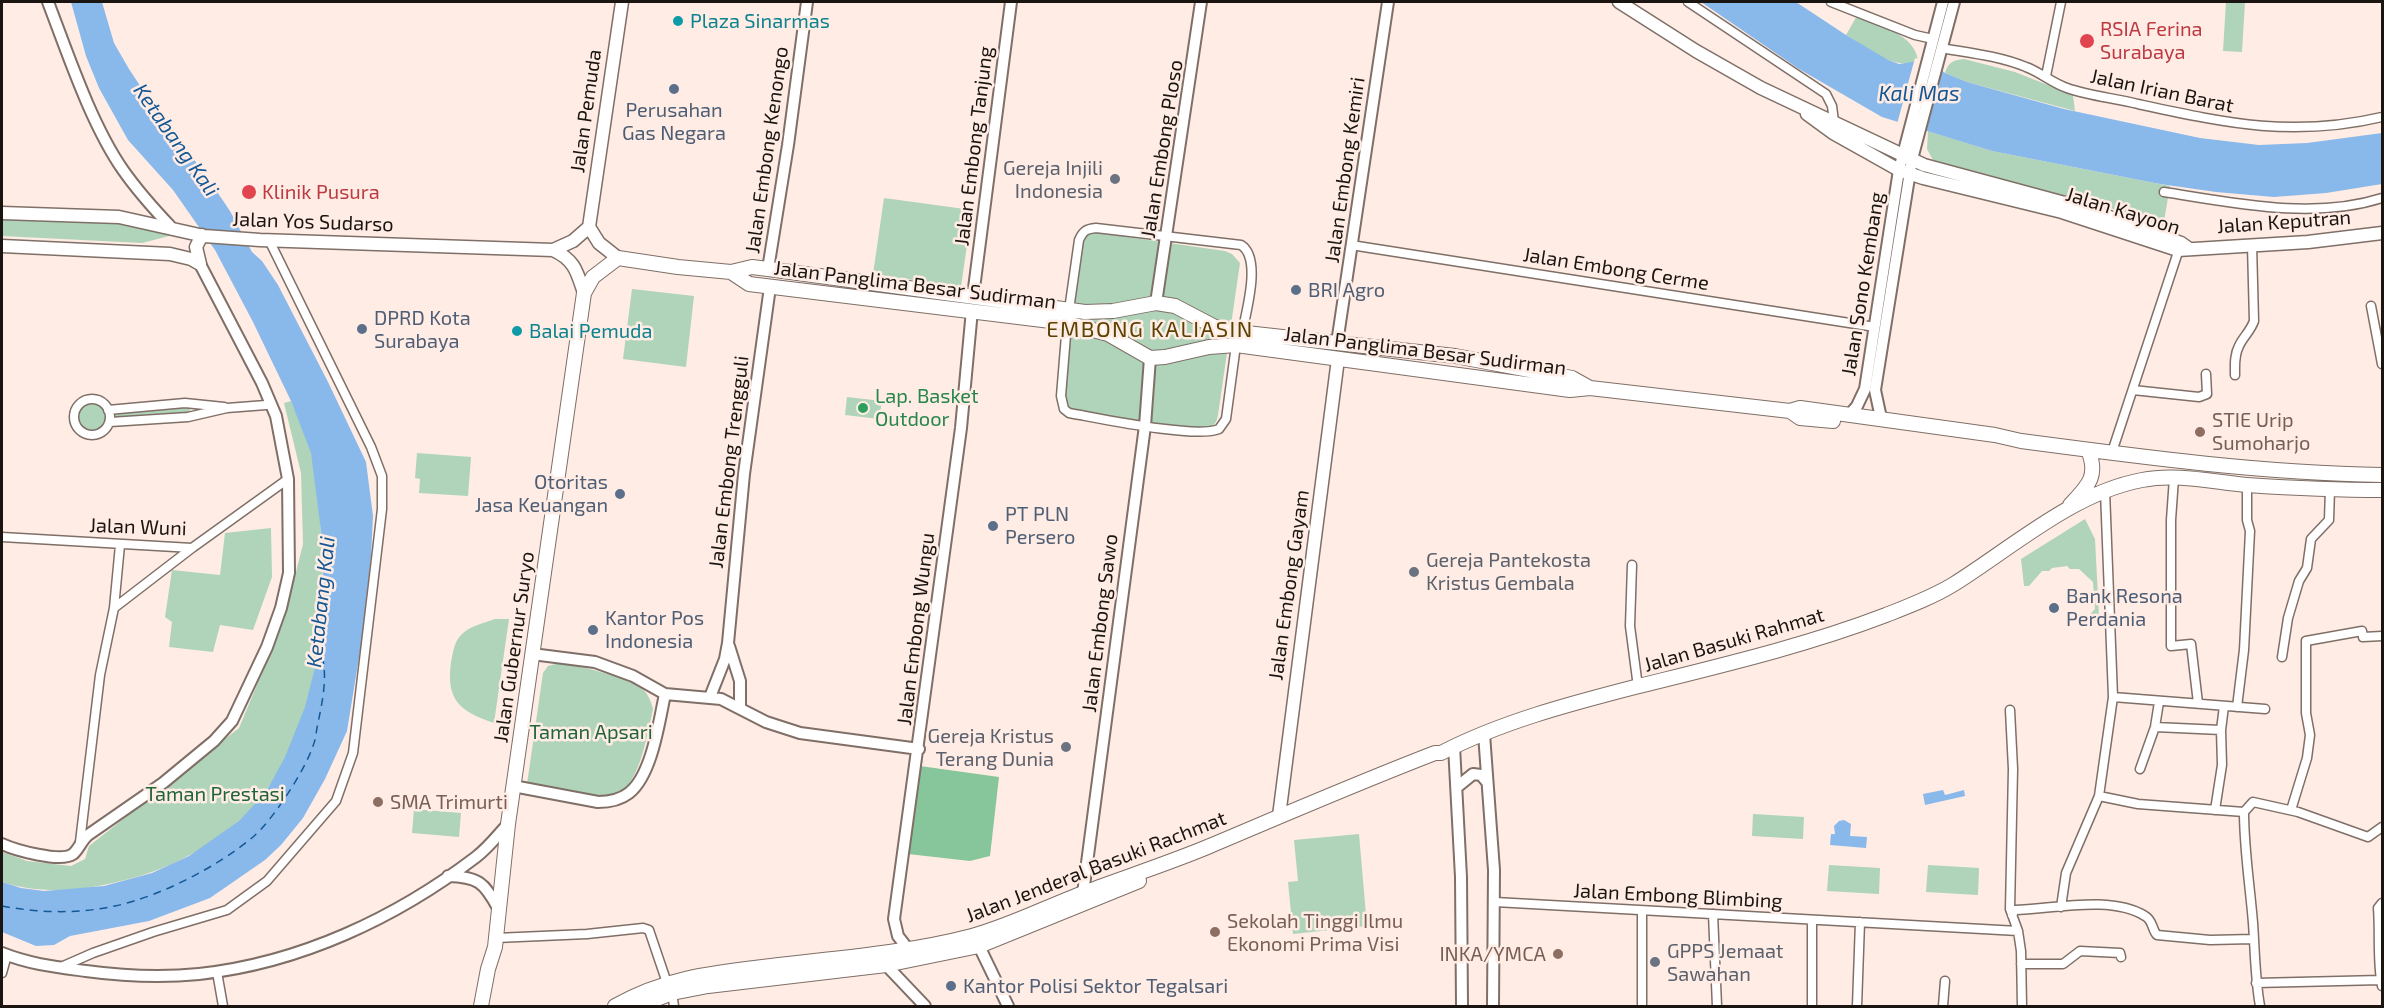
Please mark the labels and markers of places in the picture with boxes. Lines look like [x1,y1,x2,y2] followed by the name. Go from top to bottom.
[690,9,830,33] place label: Plaza Sinarmas
[671,14,685,28] marker: Plaza Sinarmas
[2100,17,2202,64] place label: RSIA Ferina Surabaya
[2078,32,2096,50] marker: RSIA Ferina Surabaya
[667,82,681,96] marker: Perusahan Gas Negara
[622,98,726,145] place label: Perusahan Gas Negara
[1003,156,1103,203] place label: Gereja Injili Indonesia
[1108,172,1122,186] marker: Gereja Injili Indonesia
[262,180,380,204] place label: Klinik Pusura
[240,183,258,201] marker: Klinik Pusura
[1308,278,1385,302] place label: BRI Agro
[1289,283,1303,297] marker: BRI Agro
[374,306,471,353] place label: DPRD Kota Surabaya
[529,319,652,343] place label: Balai Pemuda
[355,322,369,336] marker: DPRD Kota Surabaya
[510,324,524,338] marker: Balai Pemuda
[875,384,979,431] place label: Lap. Basket Outdoor
[856,401,870,415] marker: Lap. Basket Outdoor
[2212,408,2310,455] place label: STIE Urip Sumoharjo
[2193,425,2207,439] marker: STIE Urip Sumoharjo
[475,470,608,517] place label: Otoritas Jasa Keuangan
[613,487,627,501] marker: Otoritas Jasa Keuangan
[1005,502,1075,549] place label: PT PLN Persero
[986,519,1000,533] marker: PT PLN Persero
[1426,548,1591,595] place label: Gereja Pantekosta Kristus Gembala
[1407,565,1421,579] marker: Gereja Pantekosta Kristus Gembala
[2066,584,2183,631] place label: Bank Resona Perdania
[2047,601,2061,615] marker: Bank Resona Perdania
[605,606,704,653] place label: Kantor Pos Indonesia
[586,623,600,637] marker: Kantor Pos Indonesia
[928,724,1054,771] place label: Gereja Kristus Terang Dunia
[1059,740,1073,754] marker: Gereja Kristus Terang Dunia
[390,790,508,814] place label: SMA Trimurti
[371,795,385,809] marker: SMA Trimurti
[1227,909,1403,956] place label: Sekolah Tinggi Ilmu Ekonomi Prima Visi
[1208,925,1222,939] marker: Sekolah Tinggi Ilmu Ekonomi Prima Visi
[1667,939,1783,986] place label: GPPS Jemaat Sawahan
[1439,942,1546,966] place label: INKA/YMCA
[1551,947,1565,961] marker: INKA/YMCA
[1648,955,1662,969] marker: GPPS Jemaat Sawahan
[963,974,1228,998] place label: Kantor Polisi Sektor Tegalsari
[944,979,958,993] marker: Kantor Polisi Sektor Tegalsari

